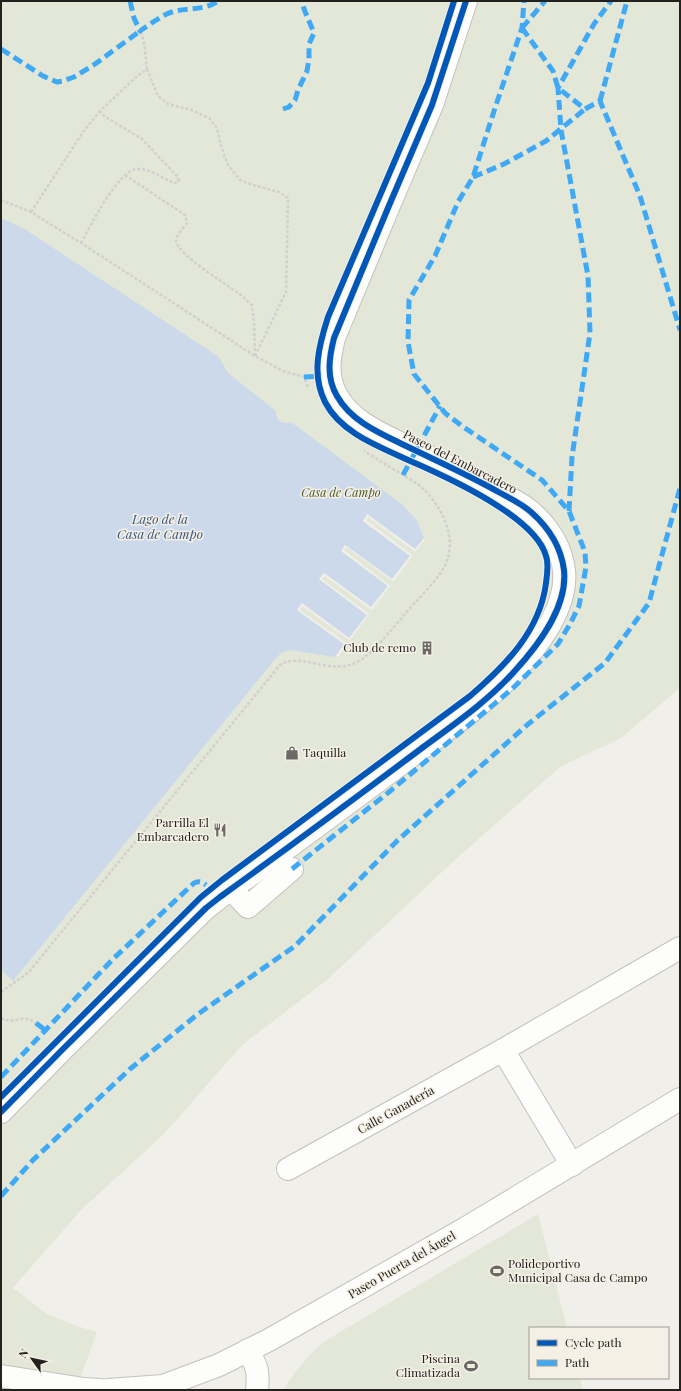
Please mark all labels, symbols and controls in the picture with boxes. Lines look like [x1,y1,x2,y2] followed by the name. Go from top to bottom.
[401,425,520,497] street label: Paseo del Embarcadero
[301,484,381,500] park label: Casa de Campo
[117,510,203,542] water label: Lago de la Casa de Campo
[343,639,416,655] place label: Club de remo
[419,640,435,656] building icon: Club de remo
[303,744,346,760] place label: Taquilla
[284,745,300,761] shop icon: Taquilla
[137,814,210,844] place label: Parrilla El Embarcadero
[212,822,228,838] restaurant icon: Parrilla El Embarcadero
[354,1081,437,1137] street label: Calle Ganadería
[345,1226,459,1302] street label: Paseo Puerta del Ángel
[508,1255,648,1285] place label: Polideportivo Municipal Casa de Campo
[489,1263,505,1279] sports icon: Polideportivo Municipal Casa de Campo
[529,1327,669,1379] legend
[565,1334,622,1350] text: Cycle path
[12,1339,52,1379] north arrow
[15,1346,32,1361] text: N
[396,1350,460,1380] place label: Piscina Climatizada
[565,1354,589,1370] text: Path
[463,1358,479,1374] sports icon: Piscina Climatizada

